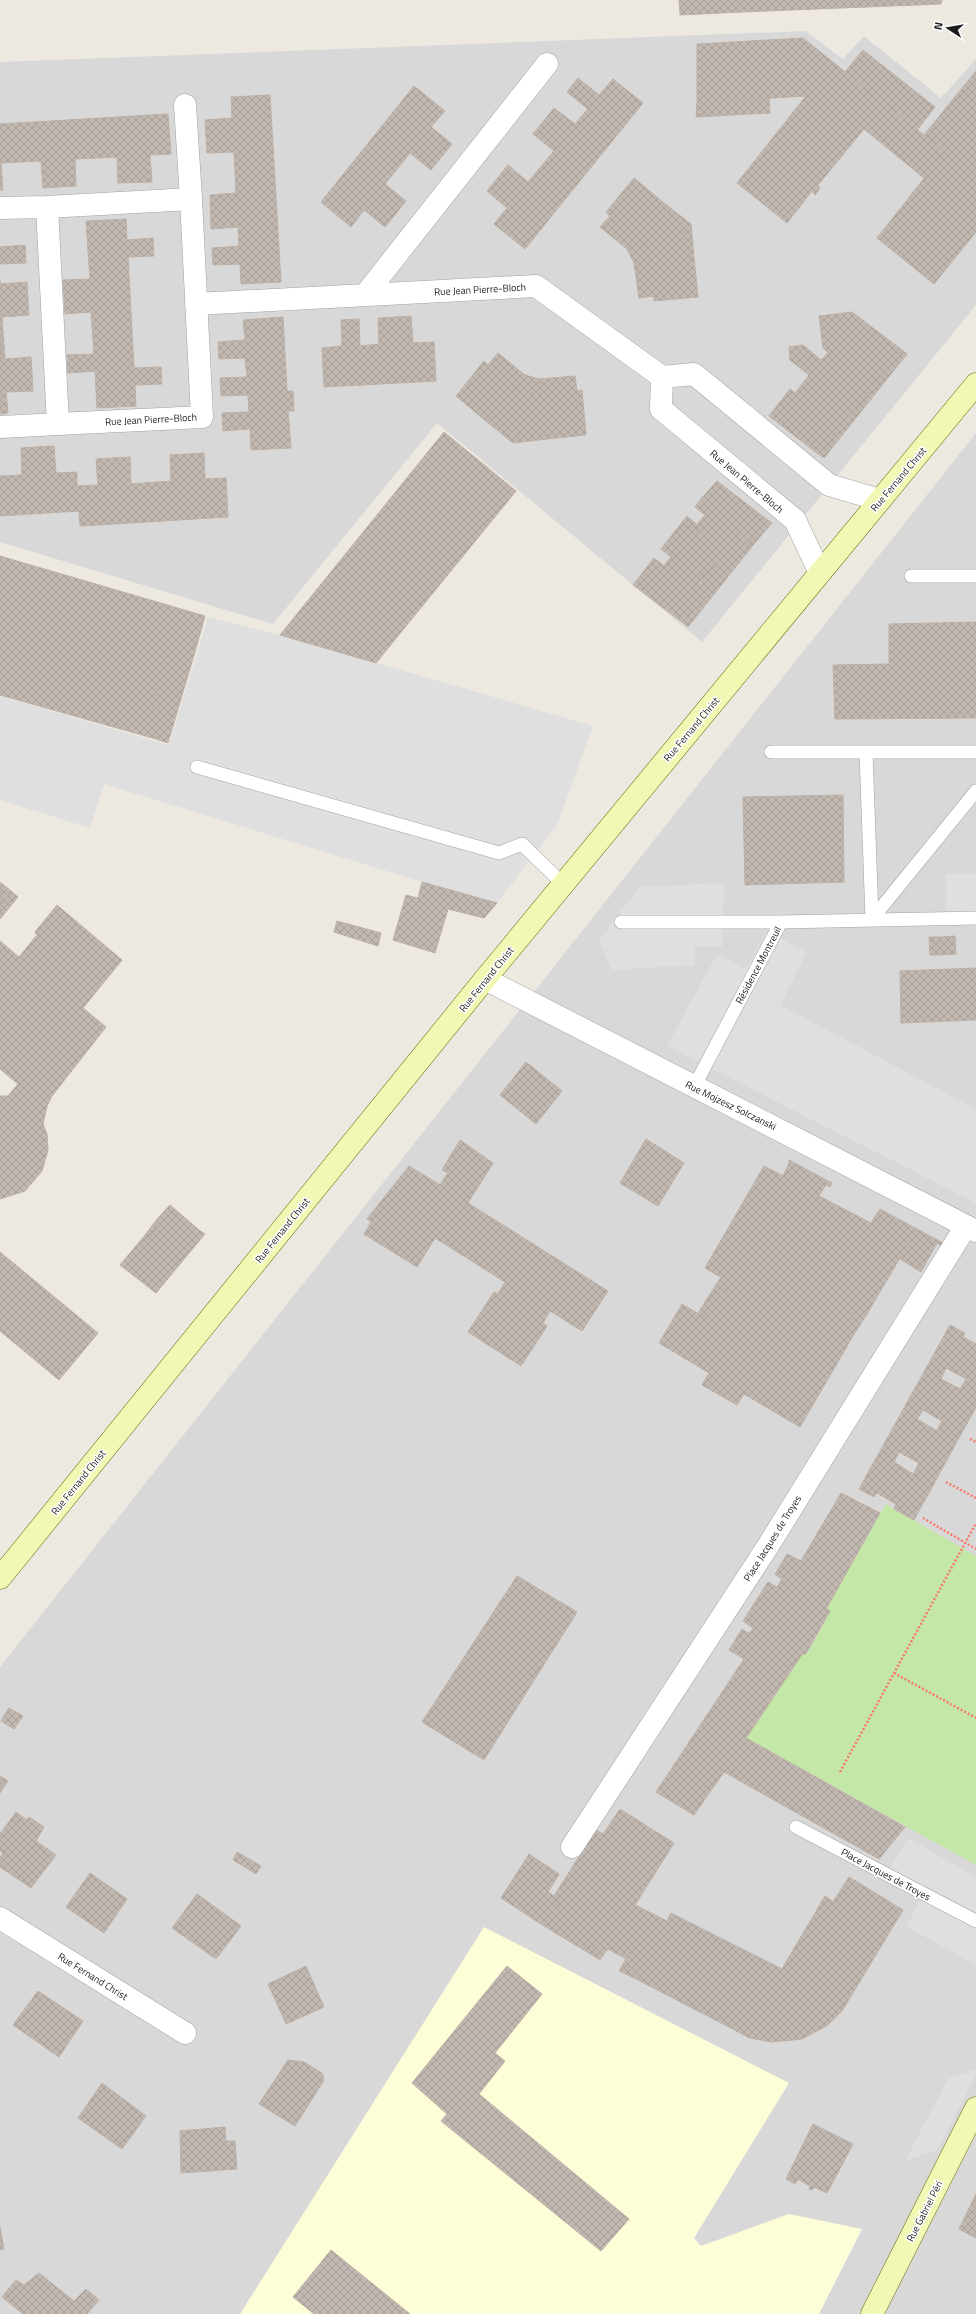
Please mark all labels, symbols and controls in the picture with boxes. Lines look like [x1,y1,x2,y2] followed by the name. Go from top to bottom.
[928,8,968,48] north arrow
[930,21,947,31] text: N
[434,280,526,299] street label: Rue Jean Pierre-Bloch
[105,410,197,429] street label: Rue Jean Pierre-Bloch
[867,443,930,515] street label: Rue Fernand Christ
[707,446,787,517] street label: Rue Jean Pierre-Bloch
[660,693,723,765] street label: Rue Fernand Christ
[732,924,785,1007] street label: Résidence Montreuil
[455,943,518,1015] street label: Rue Fernand Christ
[683,1077,779,1134] street label: Rue Mojzesz Solczanski
[251,1194,314,1266] street label: Rue Fernand Christ
[47,1446,110,1518] street label: Rue Fernand Christ
[740,1492,805,1584] street label: Place Jacques de Troyes
[838,1844,933,1905] street label: Place Jacques de Troyes
[55,1949,131,2004] street label: Rue Fernand Christ
[903,2178,946,2244] street label: Rue Gabriel Péri

